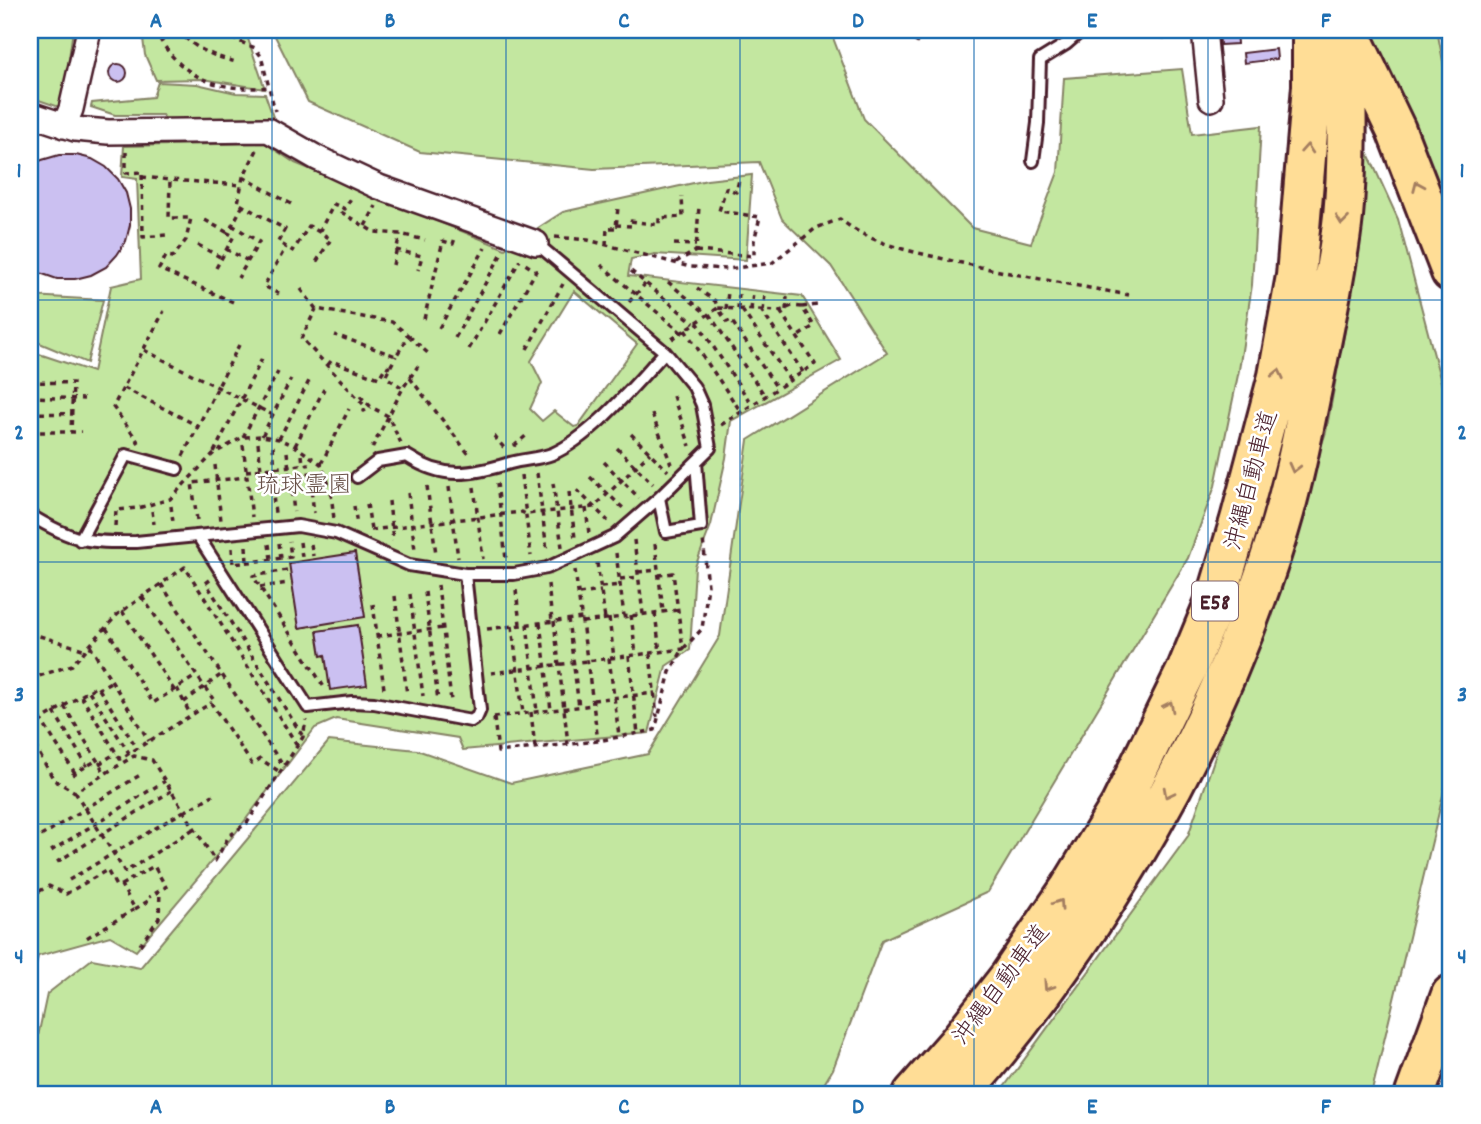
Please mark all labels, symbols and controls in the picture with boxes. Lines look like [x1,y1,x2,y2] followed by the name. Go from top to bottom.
[150,6,162,39] text: A
[385,6,396,39] text: B
[618,6,630,39] text: C
[852,6,864,39] text: D
[1087,6,1098,39] text: E
[1321,6,1332,39] text: F
[1299,143,1314,154] one-way arrow
[16,156,22,189] text: 1
[1459,156,1465,189] text: 1
[1413,180,1427,192] one-way arrow
[1334,214,1349,226] one-way arrow
[1269,368,1284,380] one-way arrow
[1218,407,1288,555] street label: 沖縄自動車道
[14,418,24,451] text: 2
[1457,418,1467,451] text: 2
[1288,461,1302,473] one-way arrow
[256,470,352,504] park label: 琉球霊園
[1192,582,1238,621] road number: E58
[14,680,24,713] text: 3
[1457,680,1467,713] text: 3
[1161,701,1175,713] one-way arrow
[1163,786,1176,798] one-way arrow
[1051,899,1063,912] one-way arrow
[945,918,1059,1054] street label: 沖縄自動車道
[14,942,24,975] text: 4
[1457,942,1467,975] text: 4
[1044,978,1056,991] one-way arrow
[150,1092,162,1124] text: A
[385,1092,396,1124] text: B
[618,1092,630,1124] text: C
[852,1092,864,1124] text: D
[1087,1092,1098,1124] text: E
[1321,1092,1332,1124] text: F

